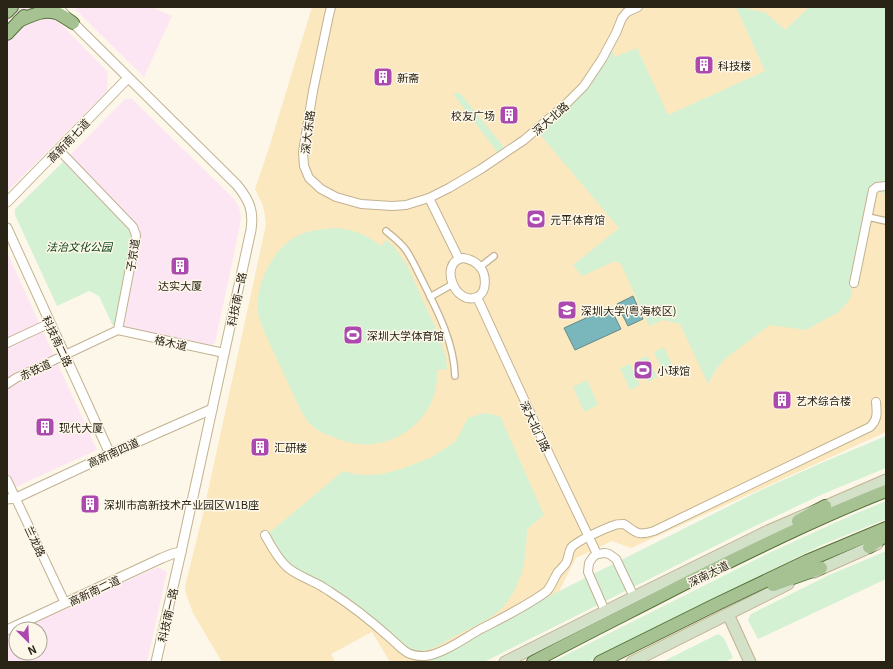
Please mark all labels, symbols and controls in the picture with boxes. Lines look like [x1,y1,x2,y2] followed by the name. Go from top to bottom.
[693,54,715,76] building icon: 科技楼
[718,57,751,73] place label: 科技楼
[372,66,394,88] building icon: 新斋
[397,69,419,85] place label: 新斋
[528,98,572,138] street label: 深大北路
[498,104,520,126] building icon: 校友广场
[451,107,495,123] place label: 校友广场
[296,109,318,155] street label: 深大东路
[43,115,93,165] street label: 高新南七道
[525,208,547,230] sports icon: 元平体育馆
[550,211,605,227] place label: 元平体育馆
[122,237,142,273] street label: 子京道
[46,238,114,254] park label: 法治文化公园
[169,255,191,277] building icon: 达实大厦
[222,270,250,328] street label: 科技南一路
[158,277,202,293] place label: 达实大厦
[556,299,578,321] school or university icon: 深圳大学(粤海校区)
[581,302,676,318] place label: 深圳大学(粤海校区)
[39,313,77,369] street label: 科技南二路
[342,324,364,346] sports icon: 深圳大学体育馆
[367,327,444,343] place label: 深圳大学体育馆
[153,330,189,354] street label: 格木道
[17,355,53,383] street label: 赤铁道
[632,359,654,381] sports icon: 小球馆
[657,362,690,378] place label: 小球馆
[771,389,793,411] building icon: 艺术综合楼
[796,392,851,408] place label: 艺术综合楼
[517,398,555,454] street label: 深大北门路
[34,416,56,438] building icon: 现代大厦
[59,419,103,435] place label: 现代大厦
[85,434,141,470] street label: 高新南四道
[249,436,271,458] building icon: 汇研楼
[274,439,307,455] place label: 汇研楼
[79,493,101,515] building icon: 深圳市高新技术产业园区W1B座
[104,496,259,512] place label: 深圳市高新技术产业园区W1B座
[22,523,50,559] street label: 兰龙路
[685,556,731,590] street label: 深南大道
[66,571,122,609] street label: 高新南二道
[153,586,181,644] street label: 科技南一路
[8,621,48,661] north arrow
[25,642,39,660] text: N

